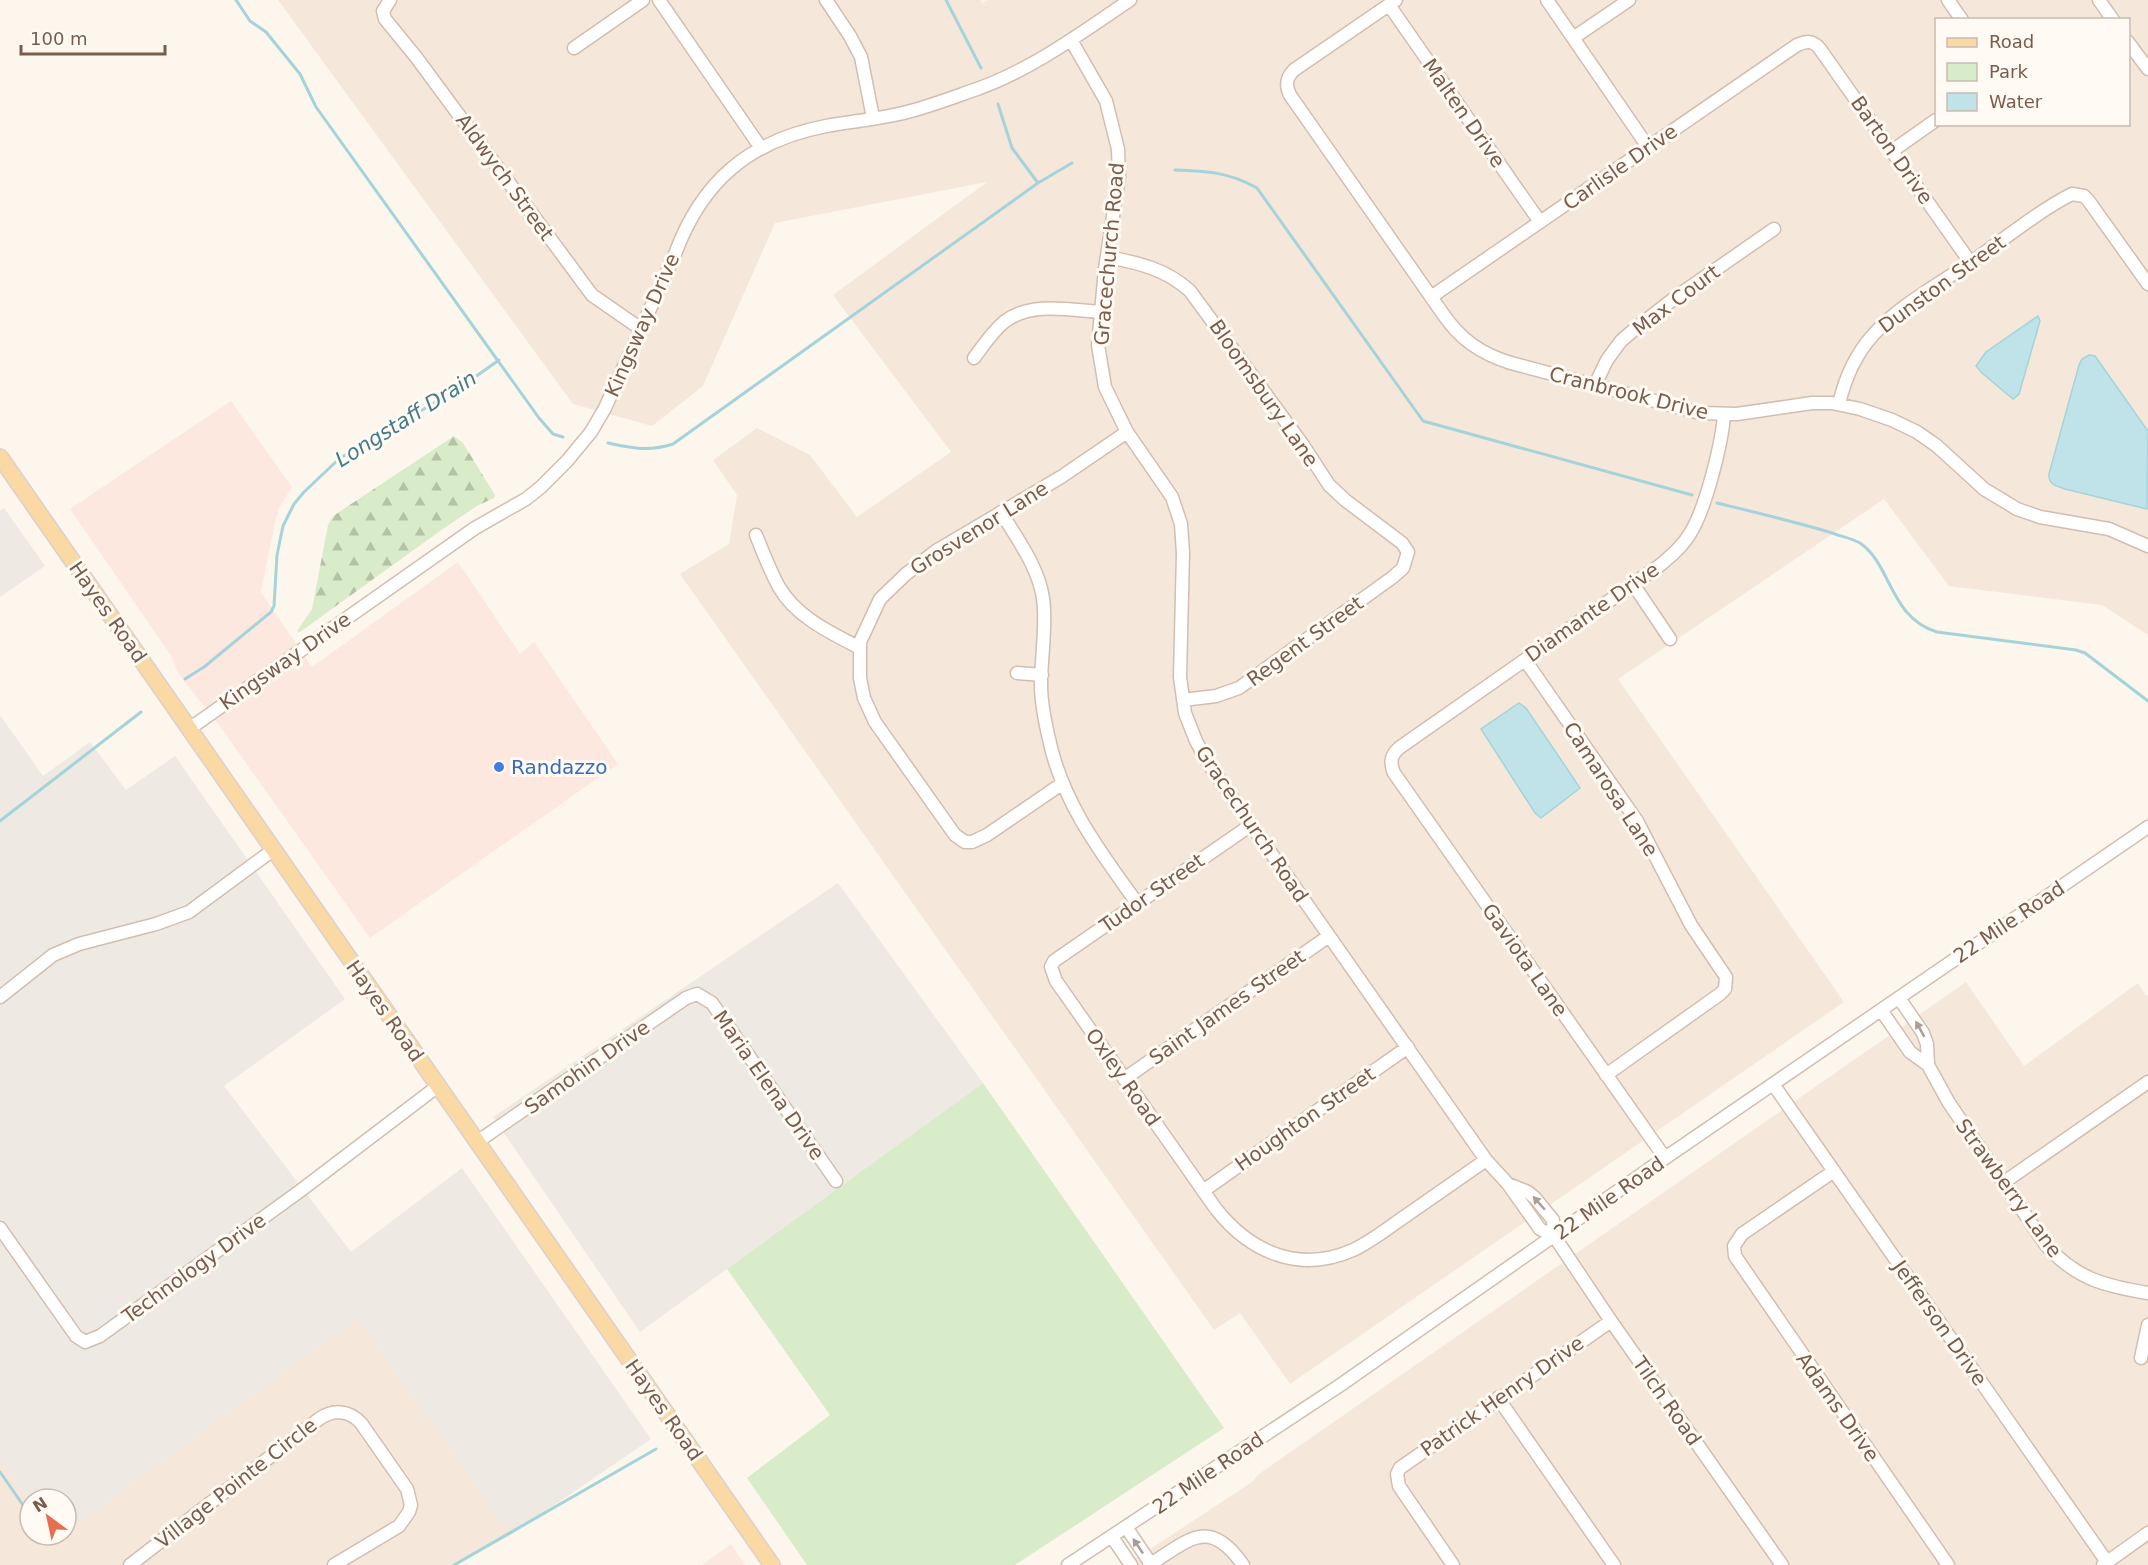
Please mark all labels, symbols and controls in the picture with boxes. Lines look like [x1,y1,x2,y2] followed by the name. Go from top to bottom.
[21,18,165,56] scale bar
[1935,18,2130,126] legend
[30,28,88,49] text: 100 m
[1989,31,2034,52] text: Road
[1418,54,1510,172] street label: Malten Drive
[1989,61,2028,82] text: Park
[1846,91,1938,209] street label: Barton Drive
[1989,91,2043,112] text: Water
[451,109,559,245] street label: Aldwych Street
[1558,119,1682,215] street label: Carlisle Drive
[1089,161,1129,347] street label: Gracechurch Road
[1874,230,2010,338] street label: Dunston Street
[600,250,684,400] street label: Kingsway Drive
[1628,259,1724,340] street label: Max Court
[1204,315,1324,471] street label: Bloomsbury Lane
[1547,362,1711,424] street label: Cranbrook Drive
[331,366,481,472] water label: Longstaff Drain
[906,476,1052,580] street label: Grosvenor Lane
[64,557,152,667] street label: Hayes Road
[1521,557,1663,667] street label: Diamante Drive
[1242,591,1368,691] street label: Regent Street
[215,607,355,715] street label: Kingsway Drive
[1559,717,1663,861] street label: Camarosa Lane
[1191,741,1313,907] street label: Gracechurch Road
[511,755,608,779] place label: Randazzo
[492,760,506,774] marker: Randazzo
[1094,848,1209,938] street label: Tudor Street
[1949,876,2069,968] street label: 22 Mile Road
[1477,899,1573,1021] street label: Gaviota Lane
[1144,944,1310,1070] street label: Saint James Street
[341,956,429,1066] street label: Hayes Road
[708,1006,830,1164] street label: Maria Elena Drive
[520,1015,654,1119] street label: Samohin Drive
[1915,1020,1925,1037] one-way arrow
[1081,1023,1165,1131] street label: Oxley Road
[1230,1062,1380,1176] street label: Houghton Street
[1951,1114,2067,1262] street label: Strawberry Lane
[1549,1151,1669,1245] street label: 22 Mile Road
[1533,1196,1546,1211] one-way arrow
[117,1208,271,1329] street label: Technology Drive
[1887,1254,1992,1390] street label: Jefferson Drive
[1416,1331,1588,1461] street label: Patrick Henry Drive
[1791,1348,1885,1466] street label: Adams Drive
[1627,1351,1706,1450] street label: Tilch Road
[620,1355,708,1465] street label: Hayes Road
[151,1413,321,1553] street label: Village Pointe Circle
[1148,1427,1268,1519] street label: 22 Mile Road
[18,1487,78,1547] north arrow
[29,1493,51,1516] text: N
[1133,1537,1144,1554] one-way arrow

